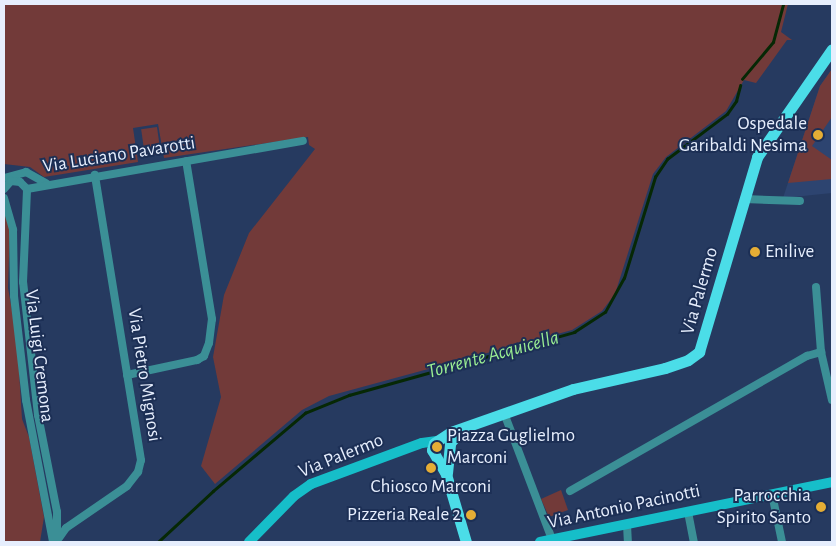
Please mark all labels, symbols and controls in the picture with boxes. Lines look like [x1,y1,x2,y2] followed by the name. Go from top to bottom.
[679,113,807,157] place label: Ospedale Garibaldi Nesima
[811,128,825,142] marker: Ospedale Garibaldi Nesima
[41,132,197,178] street label: Via Luciano Pavarotti
[765,241,814,263] place label: Enilive
[677,245,723,337] street label: Via Palermo
[749,246,761,258] marker: Enilive
[20,288,58,424] street label: Via Luigi Cremona
[122,307,166,443] street label: Via Pietro Mignosi
[424,326,562,384] water label: Torrente Acquicella
[447,425,575,469] place label: Piazza Guglielmo Marconi
[295,429,387,483] street label: Via Palermo
[431,441,443,453] marker: Piazza Guglielmo Marconi
[425,462,437,474] marker: Chiosco Marconi
[371,476,491,498] place label: Chiosco Marconi
[546,480,702,534] street label: Via Antonio Pacinotti
[717,485,811,529] place label: Parrocchia Spirito Santo
[815,501,827,513] marker: Parrocchia Spirito Santo
[347,504,461,526] place label: Pizzeria Reale 2
[465,509,477,521] marker: Pizzeria Reale 2

